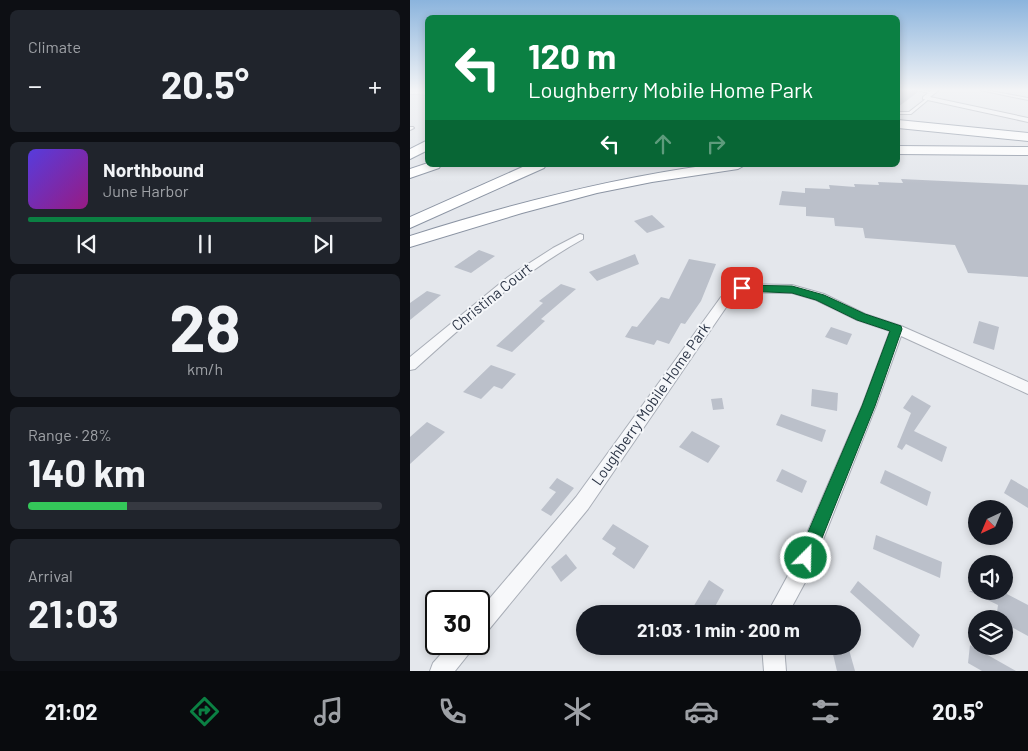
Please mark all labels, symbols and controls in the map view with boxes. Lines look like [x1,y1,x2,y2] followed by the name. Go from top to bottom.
[528,34,616,76] text: 120 m
[445,35,510,100] icon: left
[28,37,81,56] text: Climate
[161,61,249,107] text: 20.5°
[28,68,42,102] text: −
[368,68,382,102] text: +
[528,76,813,102] text: Loughberry Mobile Home Park
[596,130,624,158] icon: left
[649,130,677,158] icon: ahead
[702,130,730,158] icon: right
[103,158,204,181] text: Northbound
[103,181,189,200] text: June Harbor
[73,230,101,258] icon: previous
[191,230,219,258] icon: pause
[309,230,337,258] icon: next
[448,258,535,334] street label: Christina Court
[721,267,763,309] pin
[728,274,756,302] icon: arrive
[169,287,241,365] text: 28
[587,318,714,488] street label: Loughberry Mobile Home Park
[187,359,223,378] text: km/h
[28,425,112,444] text: Range · 28%
[28,449,146,495] text: 140 km
[968,500,1012,545] north arrow
[968,500,1013,655] map controls
[779,531,831,583] position arrow
[968,555,1013,600] button: sound
[28,566,73,585] text: Arrival
[28,590,119,636] text: 21:03
[425,590,490,655] speed limit sign: 30
[968,610,1013,655] button: layers
[637,618,800,641] text: 21:03 · 1 min · 200 m
[187,694,222,729] icon: directions
[311,694,346,729] icon: music
[435,694,470,729] icon: phone
[560,694,595,729] icon: climate
[684,694,719,729] icon: car
[808,694,843,729] icon: filters
[45,698,97,724] text: 21:02
[932,698,983,724] text: 20.5°

